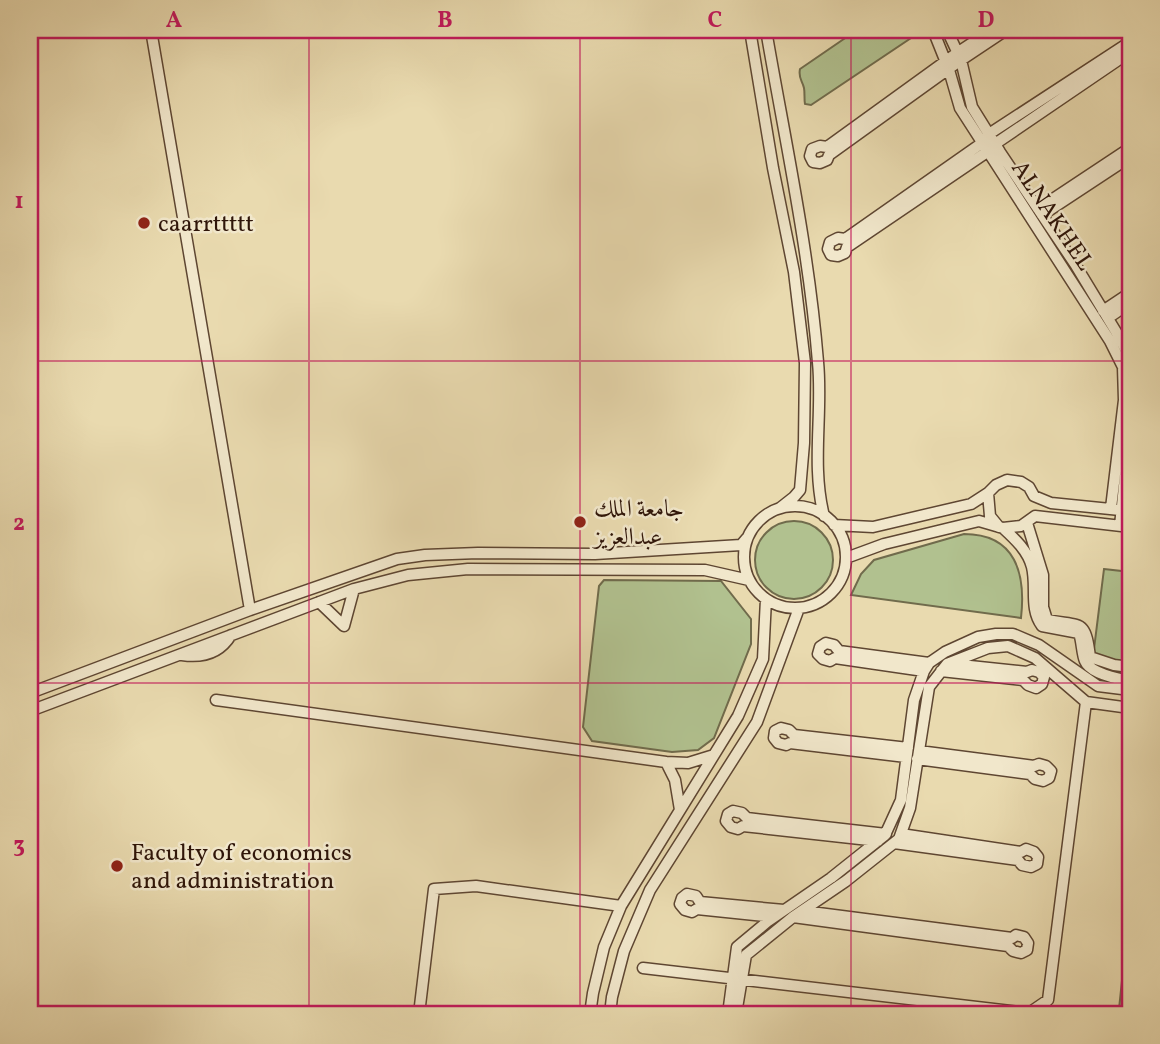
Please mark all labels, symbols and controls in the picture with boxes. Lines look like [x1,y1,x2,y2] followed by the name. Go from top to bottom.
[166,5,182,37] text: A
[437,5,453,37] text: B
[708,5,722,37] text: C
[978,5,995,37] text: D
[1002,154,1101,278] street label: ALNAKHEL
[14,186,24,218] text: 1
[158,208,254,242] place label: caarrttttt
[136,215,152,231] marker: caarrttttt
[591,493,684,555] place label: جامعة الملك عبدالعزيز
[13,508,25,540] text: 2
[572,514,588,530] marker: جامعة الملك عبدالعزيز
[13,830,25,862] text: 3
[131,837,352,899] place label: Faculty of economics and administration
[109,858,125,874] marker: Faculty of economics and administration

